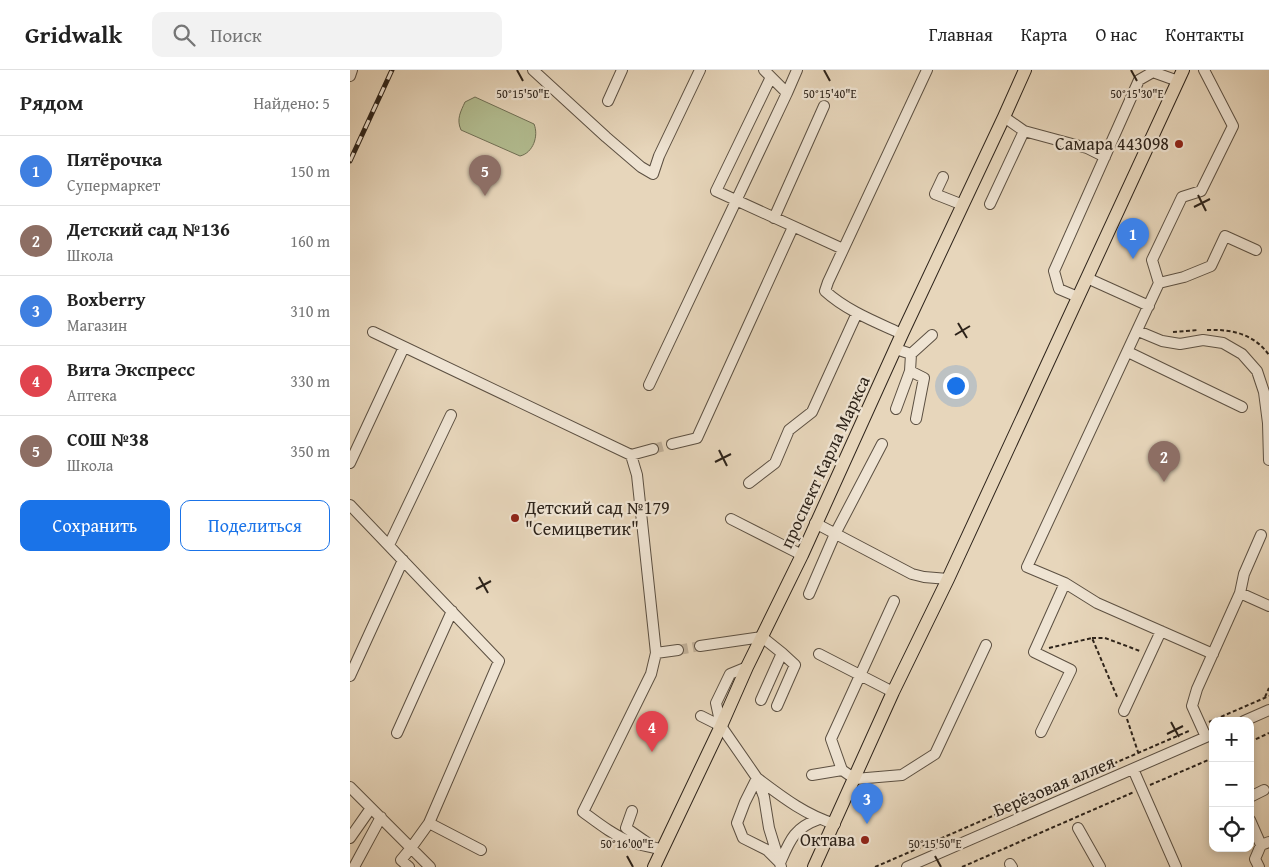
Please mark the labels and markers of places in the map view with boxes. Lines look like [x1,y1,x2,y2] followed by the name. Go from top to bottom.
[1055,130,1169,157] place label: Самара 443098
[1173,138,1185,150] marker: Самара 443098
[469,155,501,196] pin: 5
[1117,218,1149,259] pin: 1
[1148,441,1180,482] pin: 2
[524,494,670,542] place label: Детский сад №179 "Семицветик"
[509,512,521,524] marker: Детский сад №179 "Семицветик"
[636,711,668,752] pin: 4
[851,783,883,824] pin: 3
[800,826,855,853] place label: Октава
[859,834,871,846] marker: Октава

